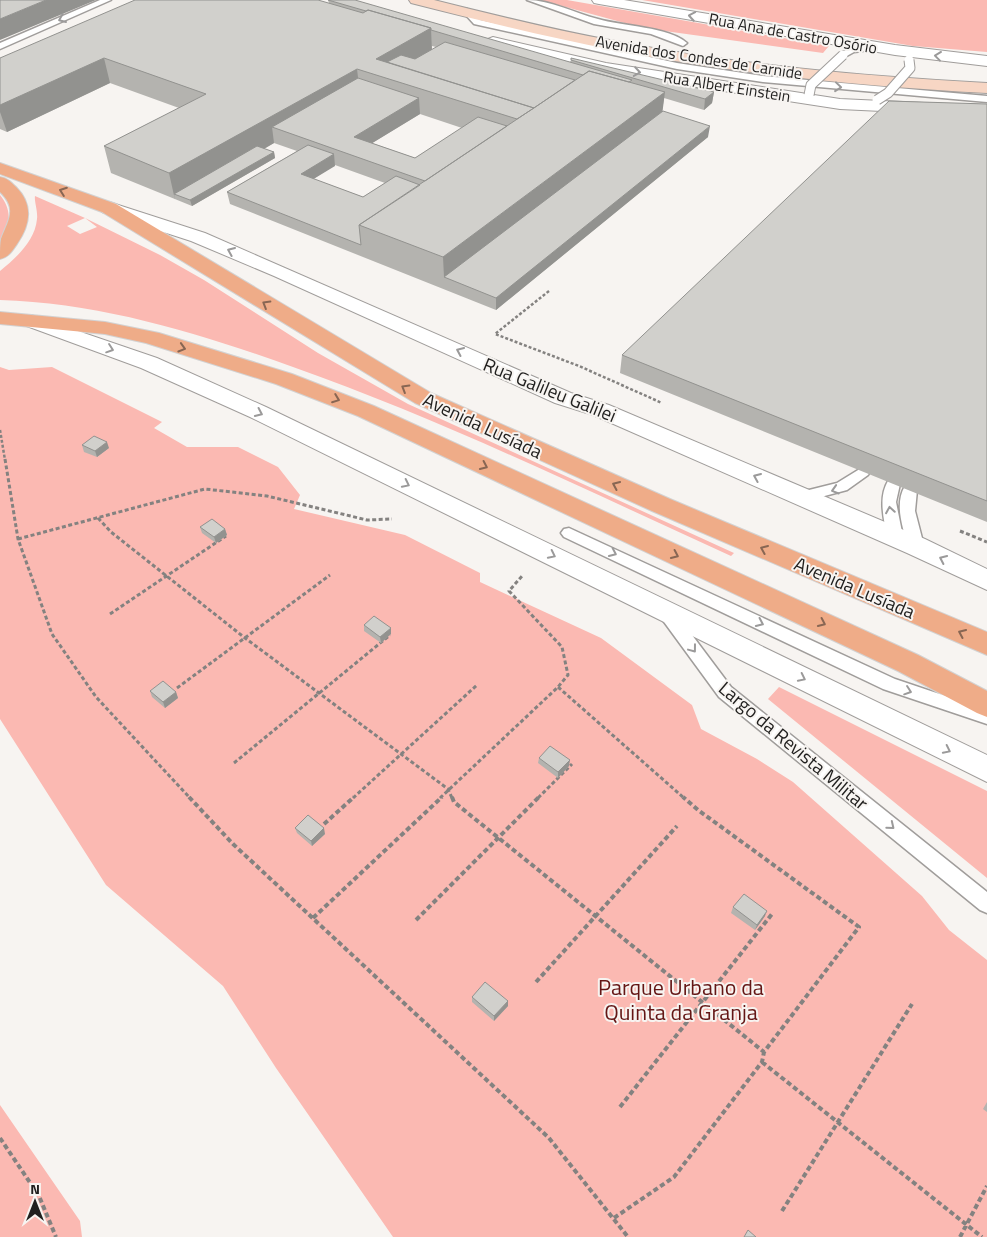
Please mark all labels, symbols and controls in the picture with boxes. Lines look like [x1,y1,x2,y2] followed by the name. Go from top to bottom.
[707,6,879,60] street label: Rua Ana de Castro Osório
[687,11,696,21] one-way arrow
[58,13,67,24] one-way arrow
[594,29,804,85] street label: Avenida dos Condes de Carnide
[934,51,942,62] one-way arrow
[662,64,792,108] street label: Rua Albert Einstein
[633,67,642,77] one-way arrow
[834,81,842,92] one-way arrow
[59,187,68,197] one-way arrow
[227,246,236,257] one-way arrow
[263,300,272,310] one-way arrow
[177,342,186,352] one-way arrow
[105,343,114,353] one-way arrow
[456,347,465,357] one-way arrow
[479,349,621,429] street label: Rua Galileu Galilei
[402,384,411,394] one-way arrow
[418,385,548,466] street label: Avenida Lusíada
[331,393,340,404] one-way arrow
[254,407,263,417] one-way arrow
[479,460,488,470] one-way arrow
[753,473,762,484] one-way arrow
[401,477,410,488] one-way arrow
[612,481,621,492] one-way arrow
[831,484,840,494] one-way arrow
[886,506,896,514] one-way arrow
[760,544,769,555] one-way arrow
[608,547,617,557] one-way arrow
[670,548,679,559] one-way arrow
[790,548,920,626] street label: Avenida Lusíada
[547,549,556,559] one-way arrow
[939,554,948,565] one-way arrow
[755,617,764,627] one-way arrow
[817,617,826,628] one-way arrow
[958,629,967,640] one-way arrow
[687,643,696,653] one-way arrow
[796,672,805,682] one-way arrow
[713,674,876,817] street label: Largo da Revista Militar
[903,685,912,695] one-way arrow
[942,744,951,754] one-way arrow
[885,821,894,829] one-way arrow
[598,970,764,1029] park label: Parque Urbano da Quinta da Granja
[10,1177,60,1227] north arrow
[30,1178,40,1199] text: N

